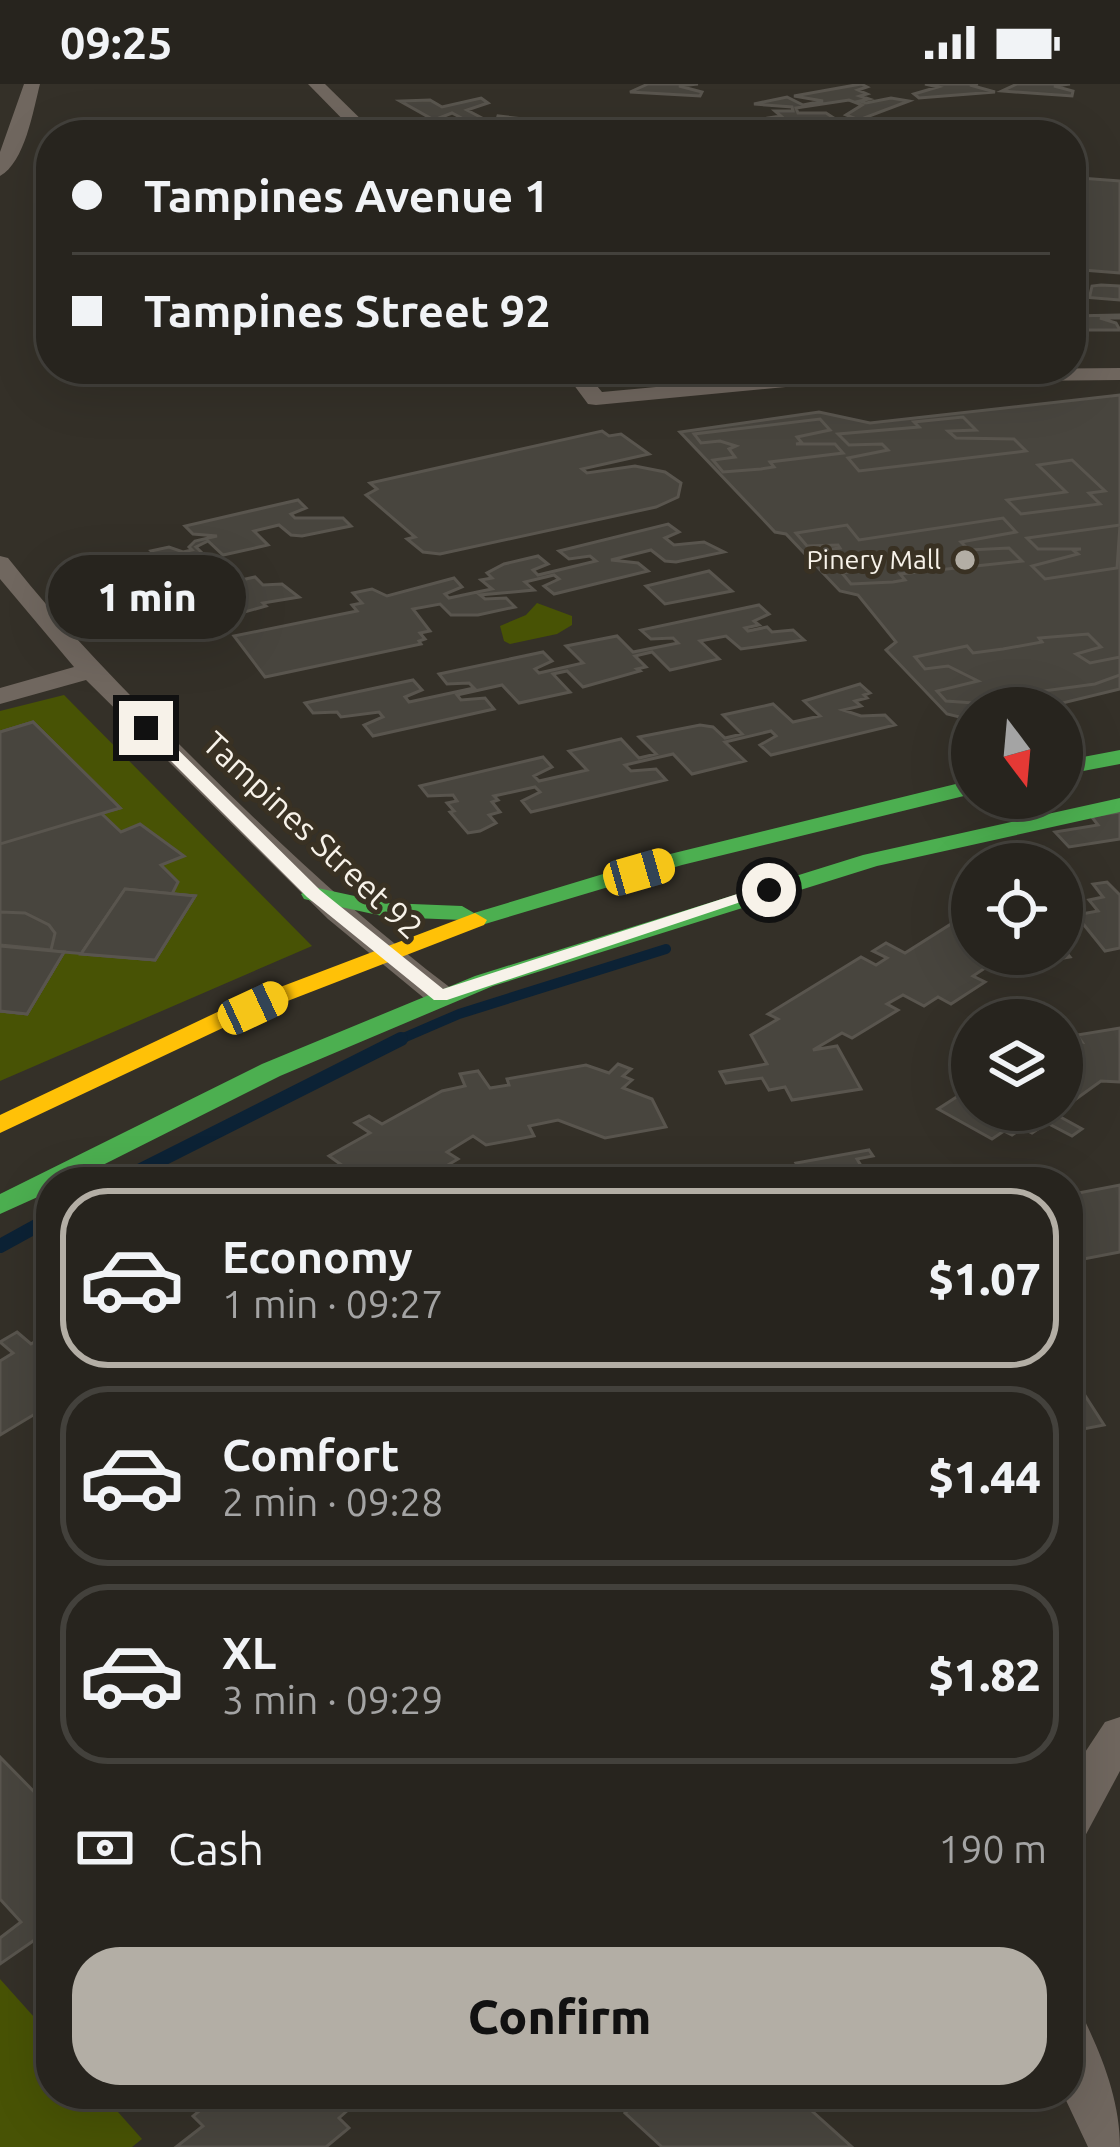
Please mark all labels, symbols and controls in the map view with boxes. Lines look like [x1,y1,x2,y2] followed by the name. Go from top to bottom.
[60,17,173,68] text: 09:25
[144,170,549,221] text: Tampines Avenue 1
[144,285,551,336] text: Tampines Street 92
[806,544,941,574] place label: Pinery Mall
[952,547,978,573] marker: Pinery Mall
[47,554,245,638] callout: 1 min
[97,575,197,618] text: 1 min
[951,687,1083,819] north arrow
[951,687,1083,1131] map controls
[119,701,173,755] route end
[196,724,430,946] street label: Tampines Street 92
[951,843,1083,975] button: locate
[599,845,679,899] car
[742,863,796,917] route start
[213,976,293,1040] car
[951,999,1083,1131] button: layers
[78,1224,186,1332] icon: car
[222,1231,413,1282] text: Economy
[928,1253,1041,1304] text: $1.07
[222,1282,443,1325] text: 1 min · 09:27
[78,1422,186,1530] icon: car
[222,1429,399,1480] text: Comfort
[928,1451,1041,1502] text: $1.44
[222,1480,443,1523] text: 2 min · 09:28
[78,1620,186,1728] icon: car
[222,1627,276,1678] text: XL
[928,1649,1041,1700] text: $1.82
[222,1678,443,1721] text: 3 min · 09:29
[72,1815,138,1881] icon: cash
[168,1823,264,1874] text: Cash
[938,1827,1047,1870] text: 190 m
[72,1947,1047,2085] button: Confirm

